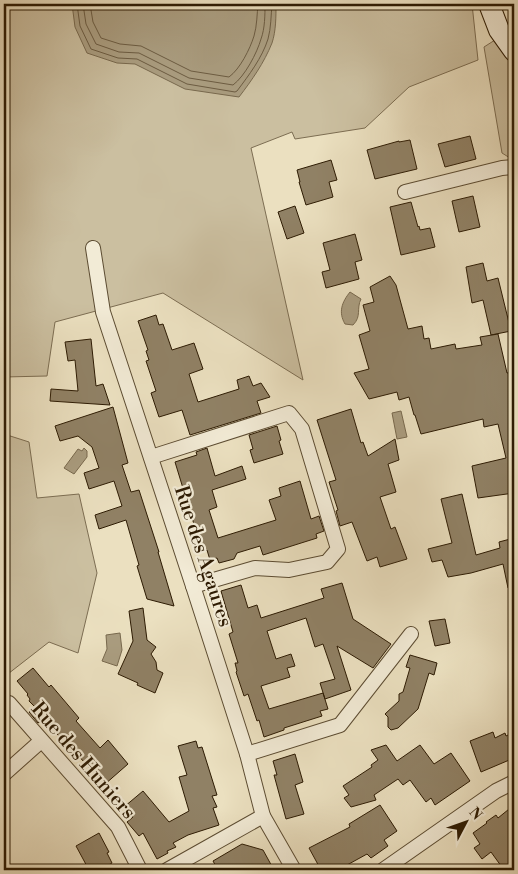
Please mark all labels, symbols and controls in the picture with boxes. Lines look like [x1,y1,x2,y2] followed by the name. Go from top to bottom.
[168,483,237,630] street label: Rue des Agaures
[25,697,141,825] street label: Rue des Huniers
[440,796,490,846] north arrow
[465,804,485,824] text: N

